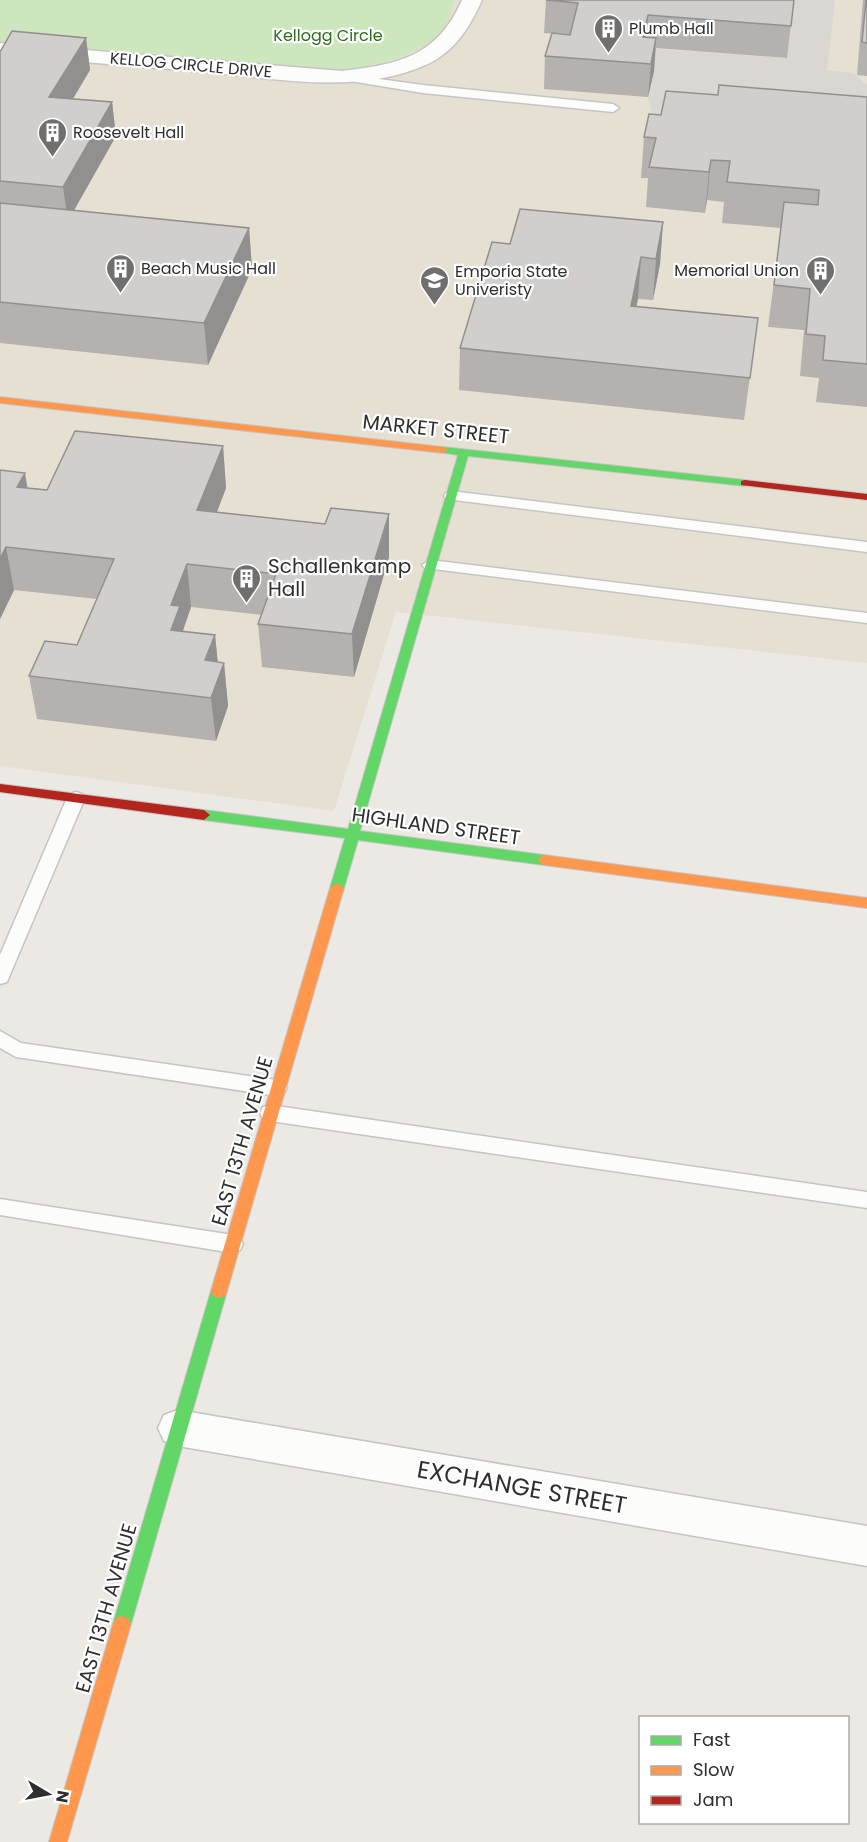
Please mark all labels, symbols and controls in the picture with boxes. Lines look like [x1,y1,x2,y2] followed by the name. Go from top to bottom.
[592,12,624,54] building icon: Plumb Hall
[629,17,714,40] place label: Plumb Hall
[273,24,383,47] park label: Kellogg Circle
[109,46,273,84] street label: KELLOG CIRCLE DRIVE
[36,116,68,158] building icon: Roosevelt Hall
[73,121,184,144] place label: Roosevelt Hall
[104,252,136,294] building icon: Beach Music Hall
[804,254,836,296] building icon: Memorial Union
[141,257,276,280] place label: Beach Music Hall
[674,259,799,282] place label: Memorial Union
[455,260,568,301] place label: Emporia State Univeristy
[418,264,450,306] school or university icon: Emporia State Univeristy
[361,407,511,451] street label: MARKET STREET
[268,552,411,603] place label: Schallenkamp Hall
[231,562,263,604] building icon: Schallenkamp Hall
[350,800,522,852] street label: HIGHLAND STREET
[204,1053,280,1229] street label: EAST 13TH AVENUE
[415,1452,629,1522] street label: EXCHANGE STREET
[68,1520,144,1696] street label: EAST 13TH AVENUE
[639,1716,849,1824] legend
[693,1727,730,1752] text: Fast
[693,1757,735,1782] text: Slow
[18,1764,78,1824] north arrow
[693,1787,733,1812] text: Jam
[50,1789,75,1804] text: N

